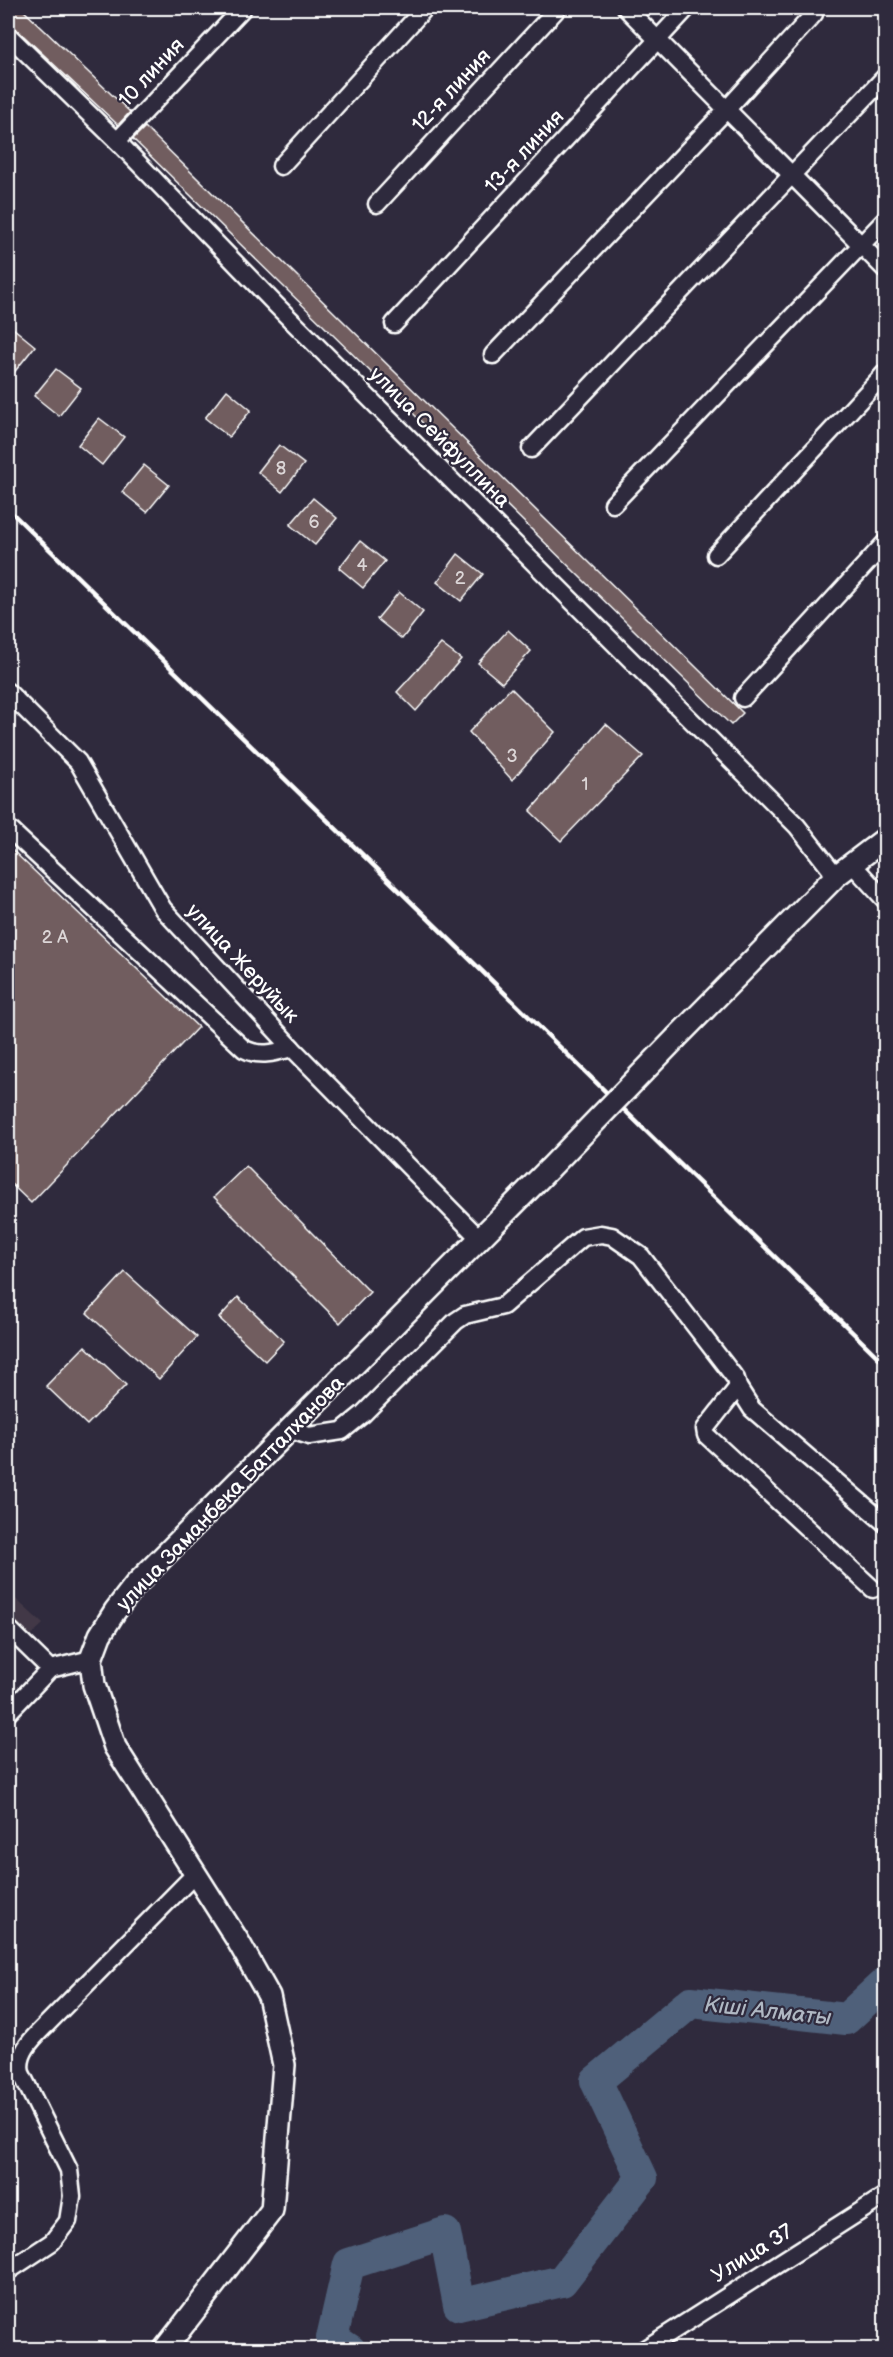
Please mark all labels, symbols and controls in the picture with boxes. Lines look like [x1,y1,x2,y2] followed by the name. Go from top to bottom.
[113,33,190,112] street label: 10 линия
[407,44,496,137] street label: 12-я линия
[479,104,569,198] street label: 13-я линия
[364,362,516,513] street label: улица Сейфуллина
[276,458,286,479] house number: 8
[309,512,320,533] house number: 6
[357,555,368,576] house number: 4
[455,568,466,589] house number: 2
[506,746,518,767] house number: 3
[582,774,588,795] house number: 1
[181,899,304,1028] street label: улица Жеруйык
[42,927,68,948] house number: 2 А
[111,1370,350,1616] street label: улица Заманбека Батталханова
[703,1991,833,2032] water label: Кіші Алматы
[707,2218,798,2288] street label: Улица 37

